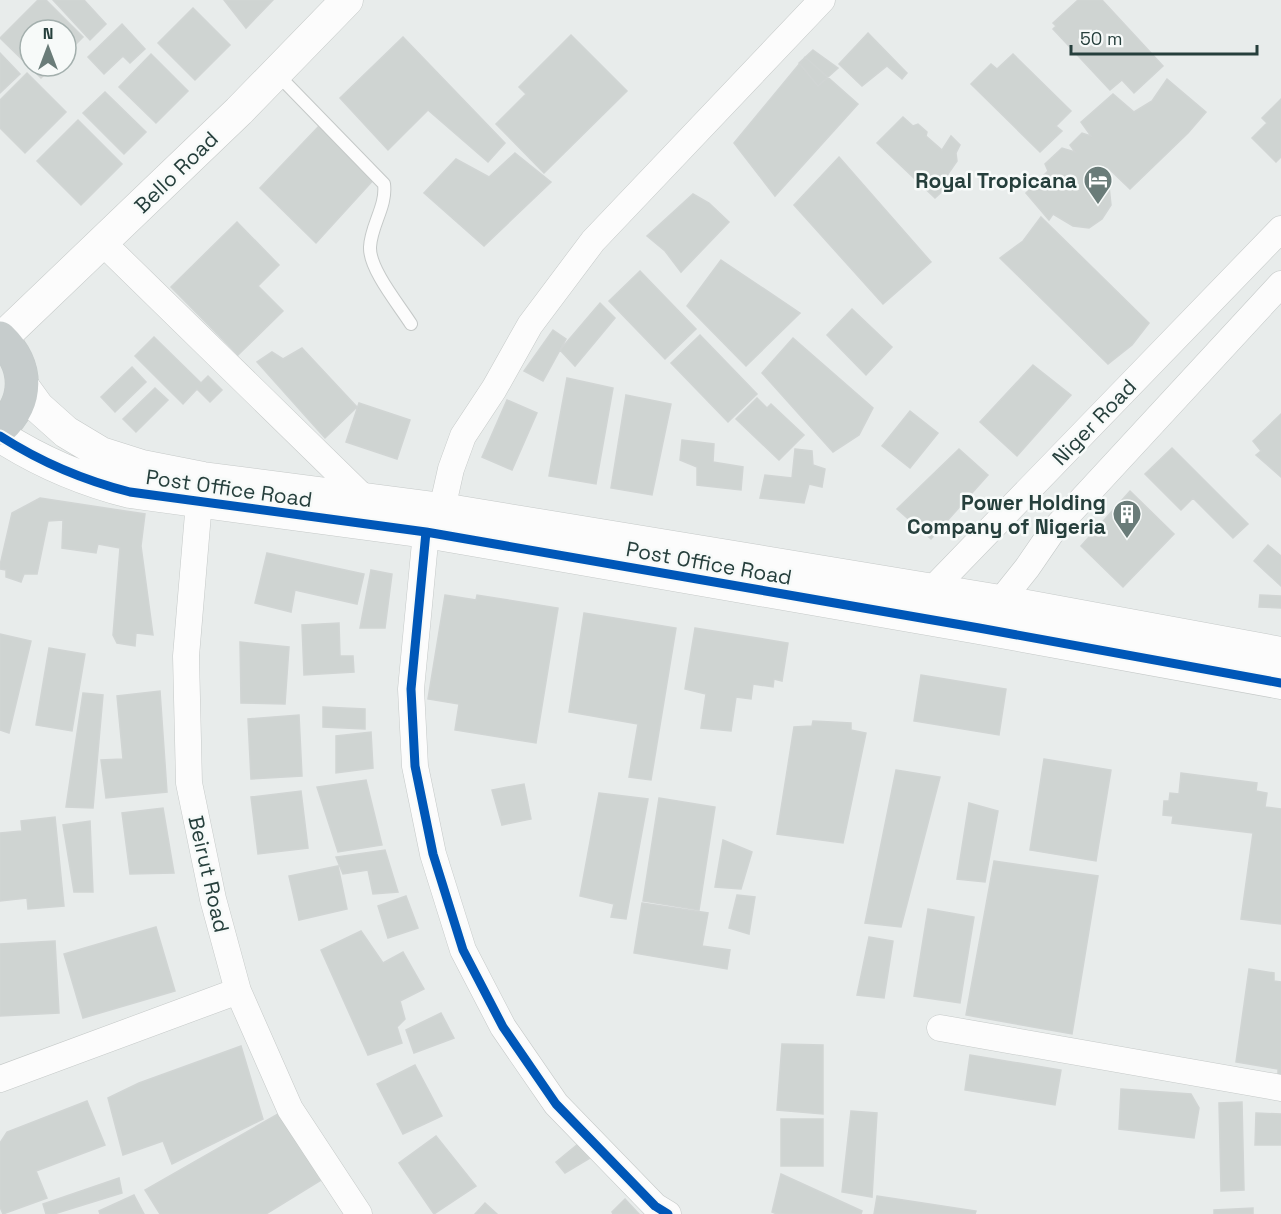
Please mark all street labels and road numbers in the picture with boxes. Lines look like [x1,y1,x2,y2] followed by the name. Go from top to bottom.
[128,125,224,219] street label: Bello Road
[1046,373,1142,471] street label: Niger Road
[144,463,314,513] street label: Post Office Road
[624,535,794,591] street label: Post Office Road
[182,813,236,935] street label: Beirut Road

